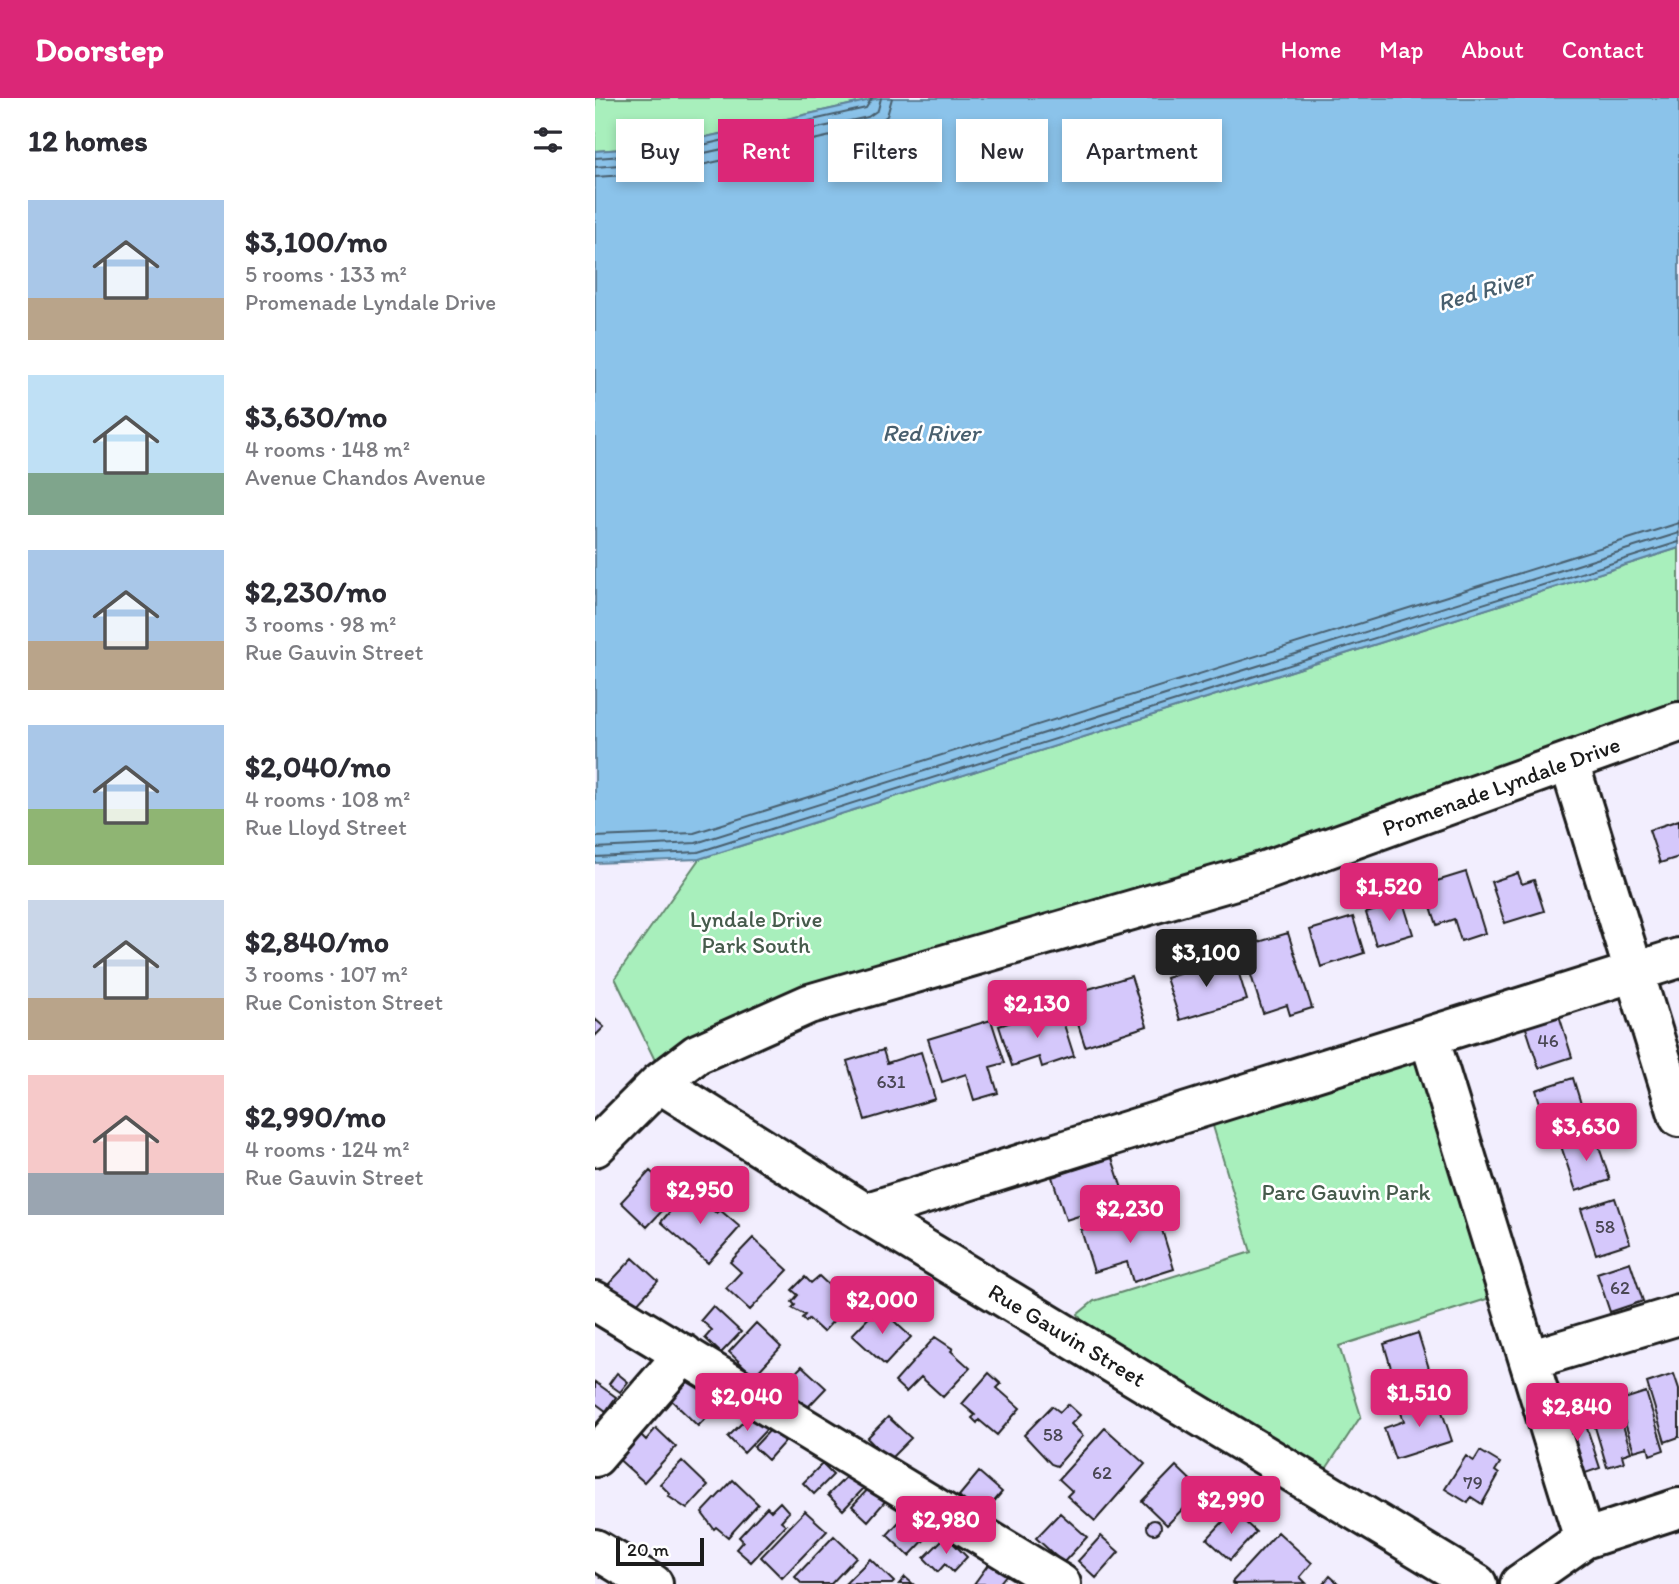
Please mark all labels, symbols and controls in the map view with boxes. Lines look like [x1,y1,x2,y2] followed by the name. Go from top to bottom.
[35,30,164,69] text: Doorstep
[1281,35,1341,64] text: Home
[1379,35,1423,64] text: Map
[1461,35,1524,64] text: About
[1562,35,1644,64] text: Contact
[616,119,704,182] chip: Buy
[718,119,814,182] chip: Rent
[828,119,942,182] chip: Filters
[956,119,1048,182] chip: New
[1062,119,1222,182] chip: Apartment
[529,121,567,159] icon: filters
[28,122,148,159] text: 12 homes
[245,223,388,260] text: $3,100/mo
[84,228,168,312] icon: home
[245,260,407,288] text: 5 rooms · 133 m²
[1434,261,1538,317] water label: Red River
[245,288,496,316] text: Promenade Lyndale Drive
[245,398,387,435] text: $3,630/mo
[84,403,168,487] icon: home
[882,418,982,447] water label: Red River
[245,435,410,463] text: 4 rooms · 148 m²
[245,463,486,491] text: Avenue Chandos Avenue
[245,573,387,610] text: $2,230/mo
[84,578,168,662] icon: home
[245,610,396,638] text: 3 rooms · 98 m²
[245,638,423,666] text: Rue Gauvin Street
[1378,730,1624,842] street label: Promenade Lyndale Drive
[245,748,391,785] text: $2,040/mo
[84,753,168,837] icon: home
[245,785,410,813] text: 4 rooms · 108 m²
[245,813,407,841] text: Rue Lloyd Street
[1332,864,1446,923] pin: $1,520
[1356,872,1422,900] text: $1,520
[690,905,822,959] park label: Lyndale Drive Park South
[245,923,389,960] text: $2,840/mo
[84,928,168,1012] icon: home
[1149,930,1263,989] pin: $3,100
[1172,938,1240,966] text: $3,100
[245,960,408,988] text: 3 rooms · 107 m²
[980,981,1094,1040] pin: $2,130
[245,988,443,1016] text: Rue Coniston Street
[1004,989,1070,1017] text: $2,130
[1537,1029,1559,1052] house number: 46
[876,1070,906,1093] house number: 631
[245,1098,386,1135] text: $2,990/mo
[84,1103,168,1187] icon: home
[1529,1104,1643,1163] pin: $3,630
[1552,1112,1620,1140] text: $3,630
[245,1135,410,1163] text: 4 rooms · 124 m²
[245,1163,423,1191] text: Rue Gauvin Street
[643,1166,757,1226] pin: $2,950
[666,1175,734,1203] text: $2,950
[1262,1178,1431,1206] park label: Parc Gauvin Park
[1073,1186,1187,1245] pin: $2,230
[1096,1194,1164,1222] text: $2,230
[1595,1215,1615,1238] house number: 58
[825,1276,939,1336] pin: $2,000
[1610,1276,1630,1299] house number: 62
[983,1277,1151,1393] street label: Rue Gauvin Street
[846,1285,918,1313] text: $2,000
[1362,1370,1476,1429] pin: $1,510
[690,1374,804,1433] pin: $2,040
[1387,1378,1451,1406] text: $1,510
[711,1382,783,1410] text: $2,040
[1520,1384,1634,1443] pin: $2,840
[1542,1392,1612,1420] text: $2,840
[1043,1423,1063,1446] house number: 58
[1092,1461,1112,1484] house number: 62
[1463,1471,1483,1494] house number: 79
[1174,1476,1288,1536] pin: $2,990
[1197,1485,1265,1513] text: $2,990
[889,1496,1003,1556] pin: $2,980
[912,1505,980,1533] text: $2,980
[616,1535,703,1567] scale bar
[627,1538,669,1561] text: 20 m

